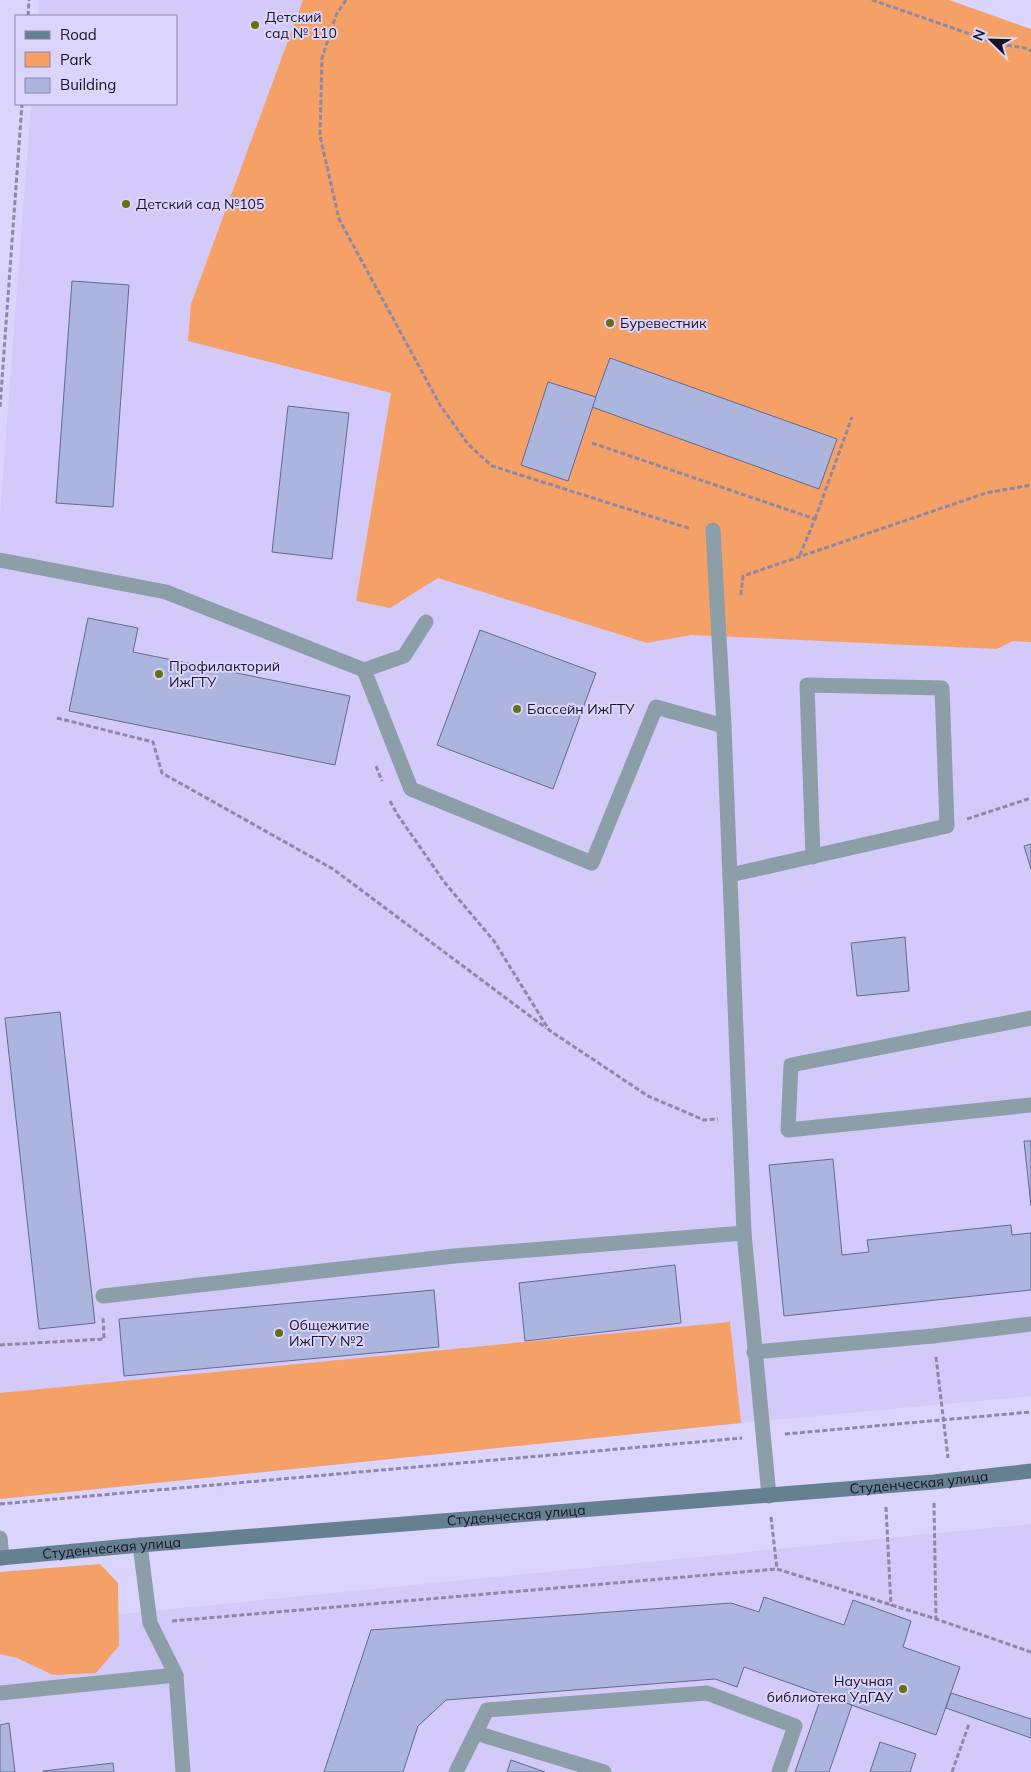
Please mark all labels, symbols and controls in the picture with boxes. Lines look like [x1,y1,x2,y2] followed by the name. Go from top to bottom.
[265,8,337,42] place label: Детский сад № 110
[15,15,178,105] legend
[966,15,1016,65] north arrow
[249,19,261,31] marker: Детский сад № 110
[60,25,97,44] text: Road
[969,27,989,43] text: N
[60,50,92,69] text: Park
[60,75,116,94] text: Building
[136,195,264,213] place label: Детский сад №105
[120,198,132,210] marker: Детский сад №105
[620,314,707,332] place label: Буревестник
[604,317,616,329] marker: Буревестник
[169,657,280,691] place label: Профилакторий ИжГТУ
[153,668,165,680] marker: Профилакторий ИжГТУ
[527,700,635,718] place label: Бассейн ИжГТУ
[511,703,523,715] marker: Бассейн ИжГТУ
[289,1316,370,1350] place label: Общежитие ИжГТУ №2
[273,1327,285,1339] marker: Общежитие ИжГТУ №2
[849,1467,989,1498] street label: Студенческая улица
[446,1501,586,1530] street label: Студенческая улица
[41,1533,182,1563] street label: Студенческая улица
[767,1672,894,1706] place label: Научная библиотека УдГАУ
[897,1683,909,1695] marker: Научная библиотека УдГАУ

